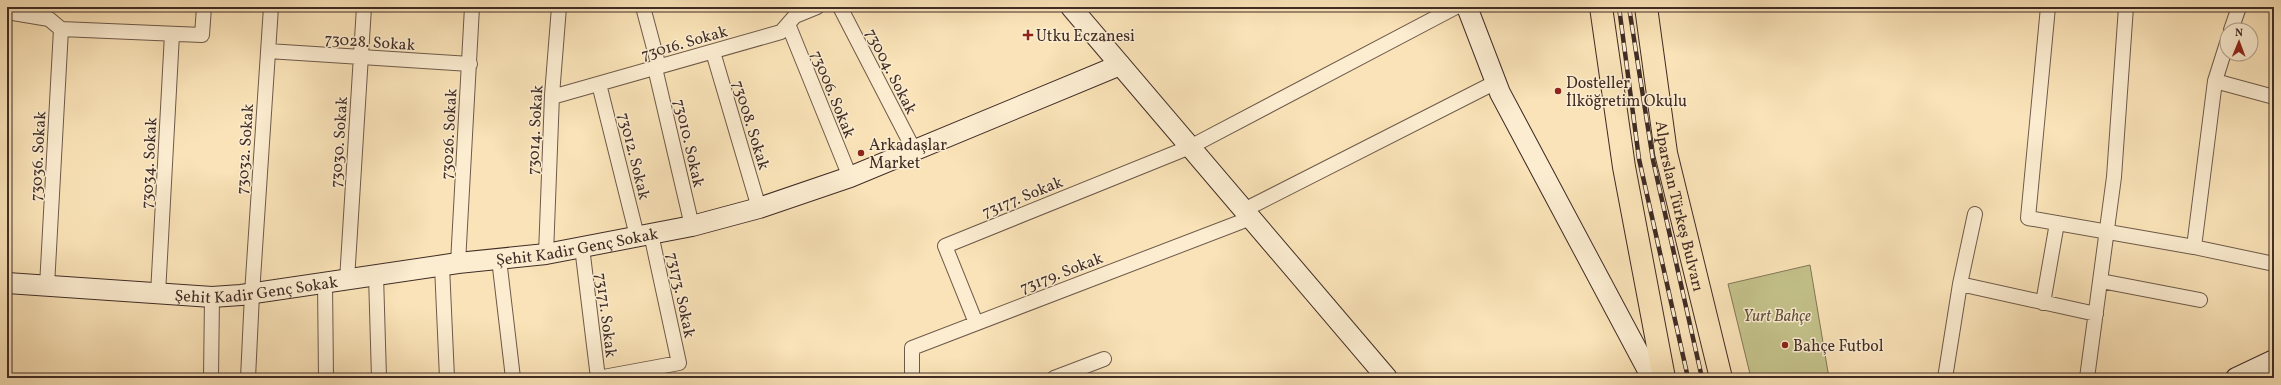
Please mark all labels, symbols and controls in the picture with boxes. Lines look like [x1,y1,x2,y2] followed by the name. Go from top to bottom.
[639,21,730,67] street label: 73016. Sokak
[2219,22,2259,62] north arrow
[859,25,921,119] street label: 73004. Sokak
[1036,26,1135,48] place label: Utku Eczanesi
[2235,26,2243,41] text: N
[324,29,416,57] street label: 73028. Sokak
[1023,30,1033,40] marker: Utku Eczanesi
[805,48,860,142] street label: 73006. Sokak
[1566,73,1687,113] place label: Dosteller İlköğretim Okulu
[726,78,774,173] street label: 73008. Sokak
[523,84,549,176] street label: 73014. Sokak
[1553,86,1563,96] marker: Dosteller İlköğretim Okulu
[437,88,463,180] street label: 73026. Sokak
[326,95,354,189] street label: 73030. Sokak
[667,97,709,190] street label: 73010. Sokak
[232,103,260,195] street label: 73032. Sokak
[26,110,52,202] street label: 73036. Sokak
[612,111,655,203] street label: 73012. Sokak
[137,116,163,209] street label: 73034. Sokak
[1649,120,1708,294] street label: Alparslan Türkeş Bulvarı
[869,135,947,175] place label: Arkadaşlar Market
[856,148,866,158] marker: Arkadaşlar Market
[979,172,1067,224] street label: 73177. Sokak
[495,224,660,272] street label: Şehit Kadir Genç Sokak
[1017,248,1107,300] street label: 73179. Sokak
[660,251,700,340] street label: 73173. Sokak
[174,272,340,310] street label: Şehit Kadir Genç Sokak
[589,272,621,359] street label: 73171. Sokak
[1743,306,1811,328] park label: Yurt Bahçe
[1793,336,1884,358] place label: Bahçe Futbol
[1780,340,1790,350] marker: Bahçe Futbol

